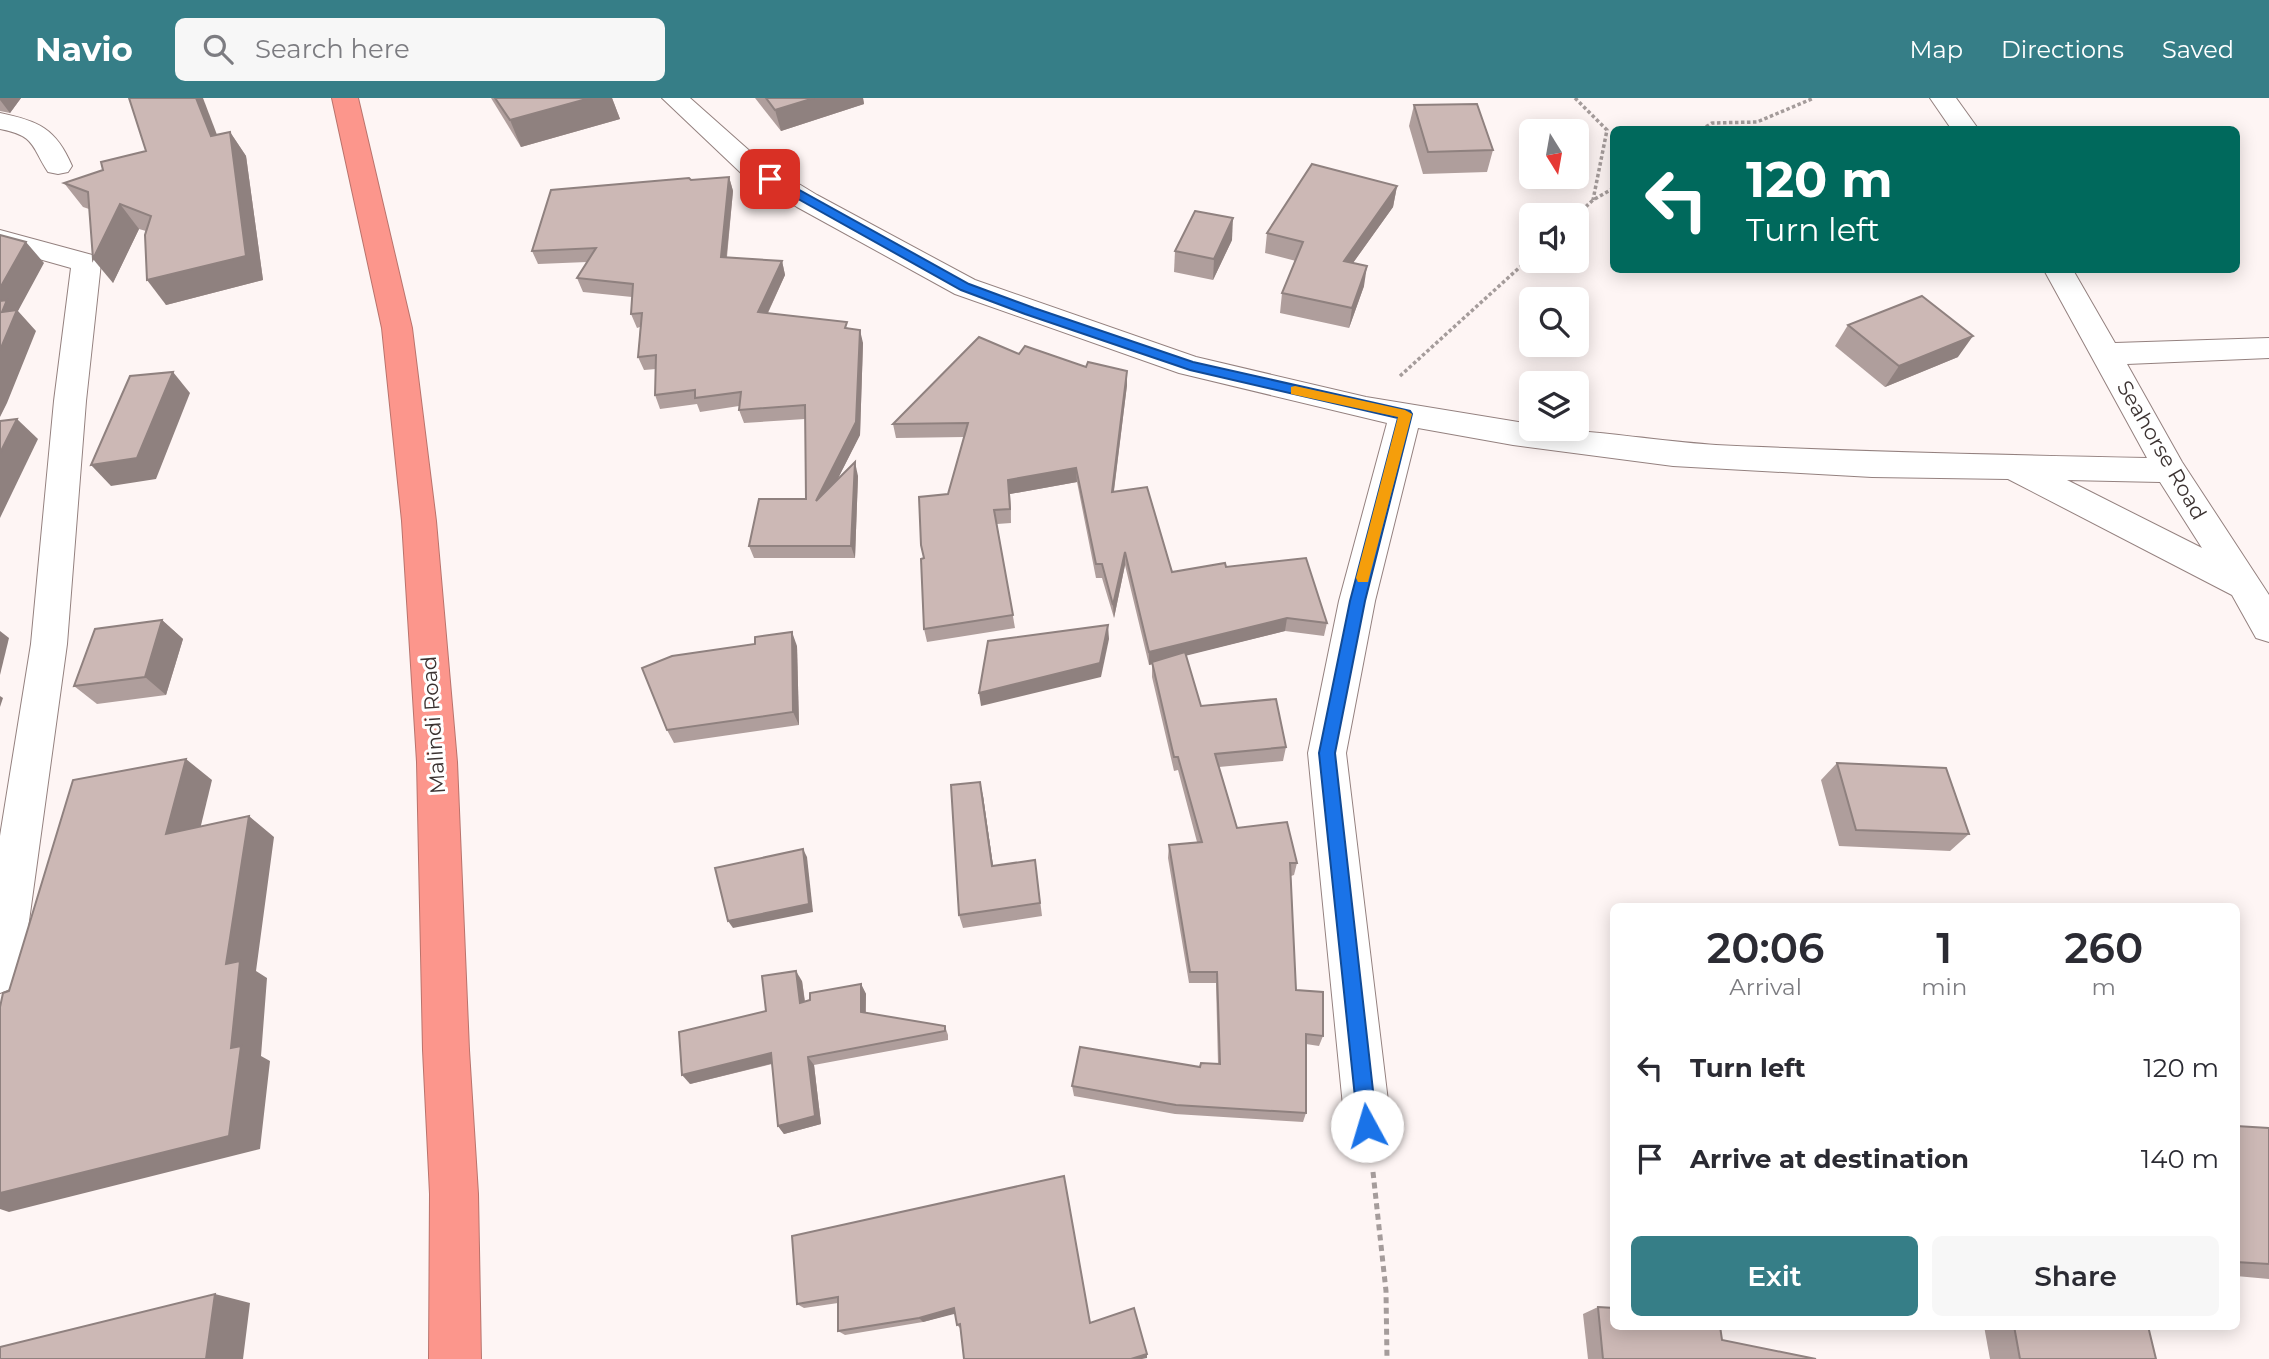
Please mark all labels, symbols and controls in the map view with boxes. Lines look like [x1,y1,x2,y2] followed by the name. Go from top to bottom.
[175,18,665,81] search box
[35,29,133,69] text: Navio
[199,30,237,68] icon: search
[255,33,410,65] text: Search here
[1910,35,1963,64] text: Map
[2001,35,2124,64] text: Directions
[2162,35,2234,64] text: Saved
[1519,119,1589,189] north arrow
[1519,119,1589,441] map controls
[740,149,800,209] pin
[1746,150,1893,209] text: 120 m
[1631,154,1722,245] icon: left
[751,160,789,198] icon: arrive
[1519,203,1589,273] button: sound
[1746,210,1880,249] text: Turn left
[1519,287,1589,357] button: search
[1519,371,1589,441] button: layers
[2112,376,2212,524] street label: Seahorse Road
[416,655,450,795] street label: Malindi Road
[1707,922,1824,974] text: 20:06
[1936,922,1952,974] text: 1
[2064,922,2143,974] text: 260
[1729,973,1802,1001] text: Arrival
[1921,973,1967,1001] text: min
[2091,973,2116,1001] text: m
[1631,1049,1669,1087] icon: left
[1690,1052,1806,1084] text: Turn left
[2143,1052,2219,1084] text: 120 m
[1330,1089,1404,1163] position arrow
[1631,1140,1669,1178] icon: arrive
[1690,1143,1969,1175] text: Arrive at destination
[2141,1143,2219,1175] text: 140 m
[1631,1236,1918,1316] button: Exit
[1932,1236,2219,1316] button: Share

